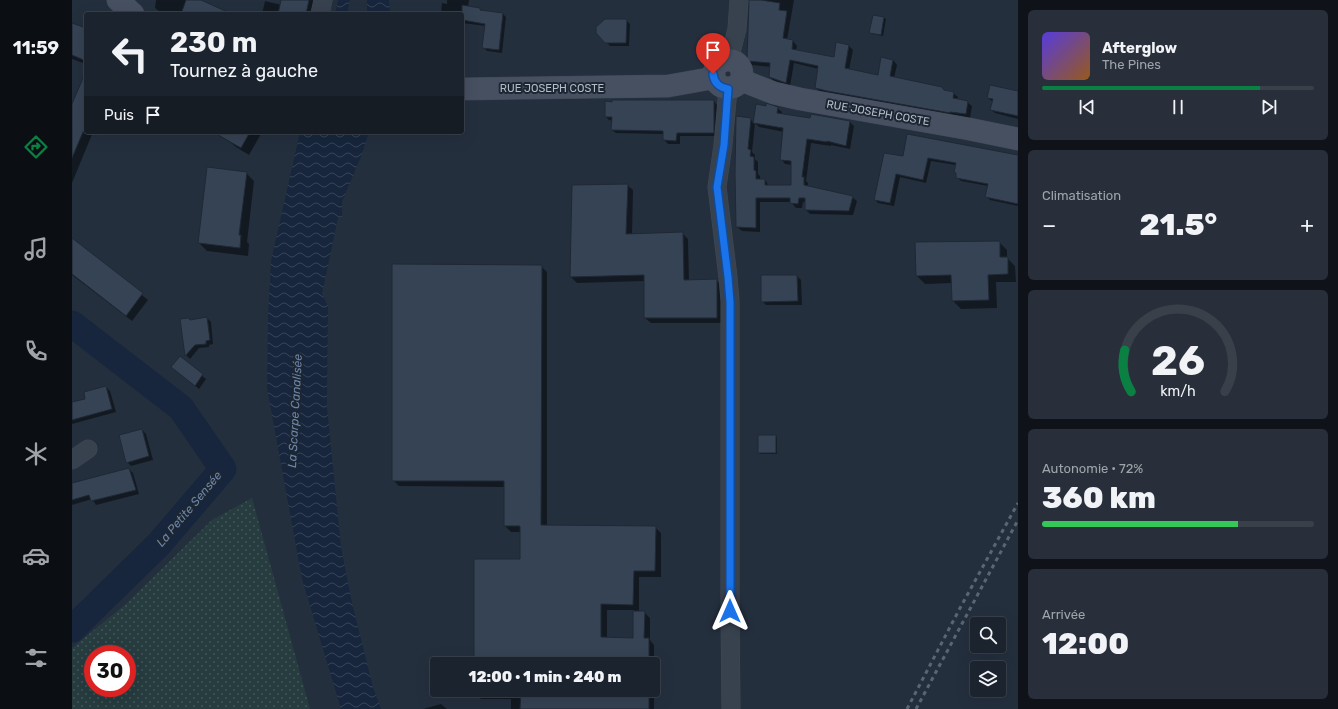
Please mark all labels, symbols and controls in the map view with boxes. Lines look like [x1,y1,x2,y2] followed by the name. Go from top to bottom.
[170,26,257,59] text: 230 m
[104,28,156,80] icon: left
[696,33,730,74] pin
[13,37,59,59] text: 11:59
[702,39,724,61] icon: arrive
[1102,39,1177,57] text: Afterglow
[1102,57,1161,72] text: The Pines
[170,60,318,82] text: Tournez à gauche
[500,82,605,95] street label: RUE JOSEPH COSTE
[1076,96,1098,118] icon: previous
[1167,96,1189,118] icon: pause
[1258,96,1280,118] icon: next
[825,98,931,129] street label: RUE JOSEPH COSTE
[142,104,164,126] icon: arrive
[104,106,134,124] text: Puis
[22,133,50,161] icon: directions
[1042,188,1121,203] text: Climatisation
[1139,207,1217,243] text: 21.5°
[1042,212,1056,239] text: −
[1300,212,1314,239] text: +
[22,235,50,263] icon: music
[1151,336,1205,385] text: 26
[22,337,50,365] icon: phone
[285,353,305,468] water label: La Scarpe Canalisée
[1160,383,1196,400] text: km/h
[22,440,50,468] icon: climate
[1042,461,1143,476] text: Autonomie · 72%
[153,468,225,549] water label: La Petite Sensée
[1042,480,1156,516] text: 360 km
[22,542,50,570] icon: car
[709,590,751,632] position arrow
[1042,607,1085,622] text: Arrivée
[970,617,1006,697] map controls
[970,617,1006,653] button: search
[1042,626,1129,662] text: 12:00
[22,644,50,672] icon: filters
[84,645,136,697] speed limit sign: 30
[970,661,1006,697] button: layers
[469,668,621,686] text: 12:00 · 1 min · 240 m

